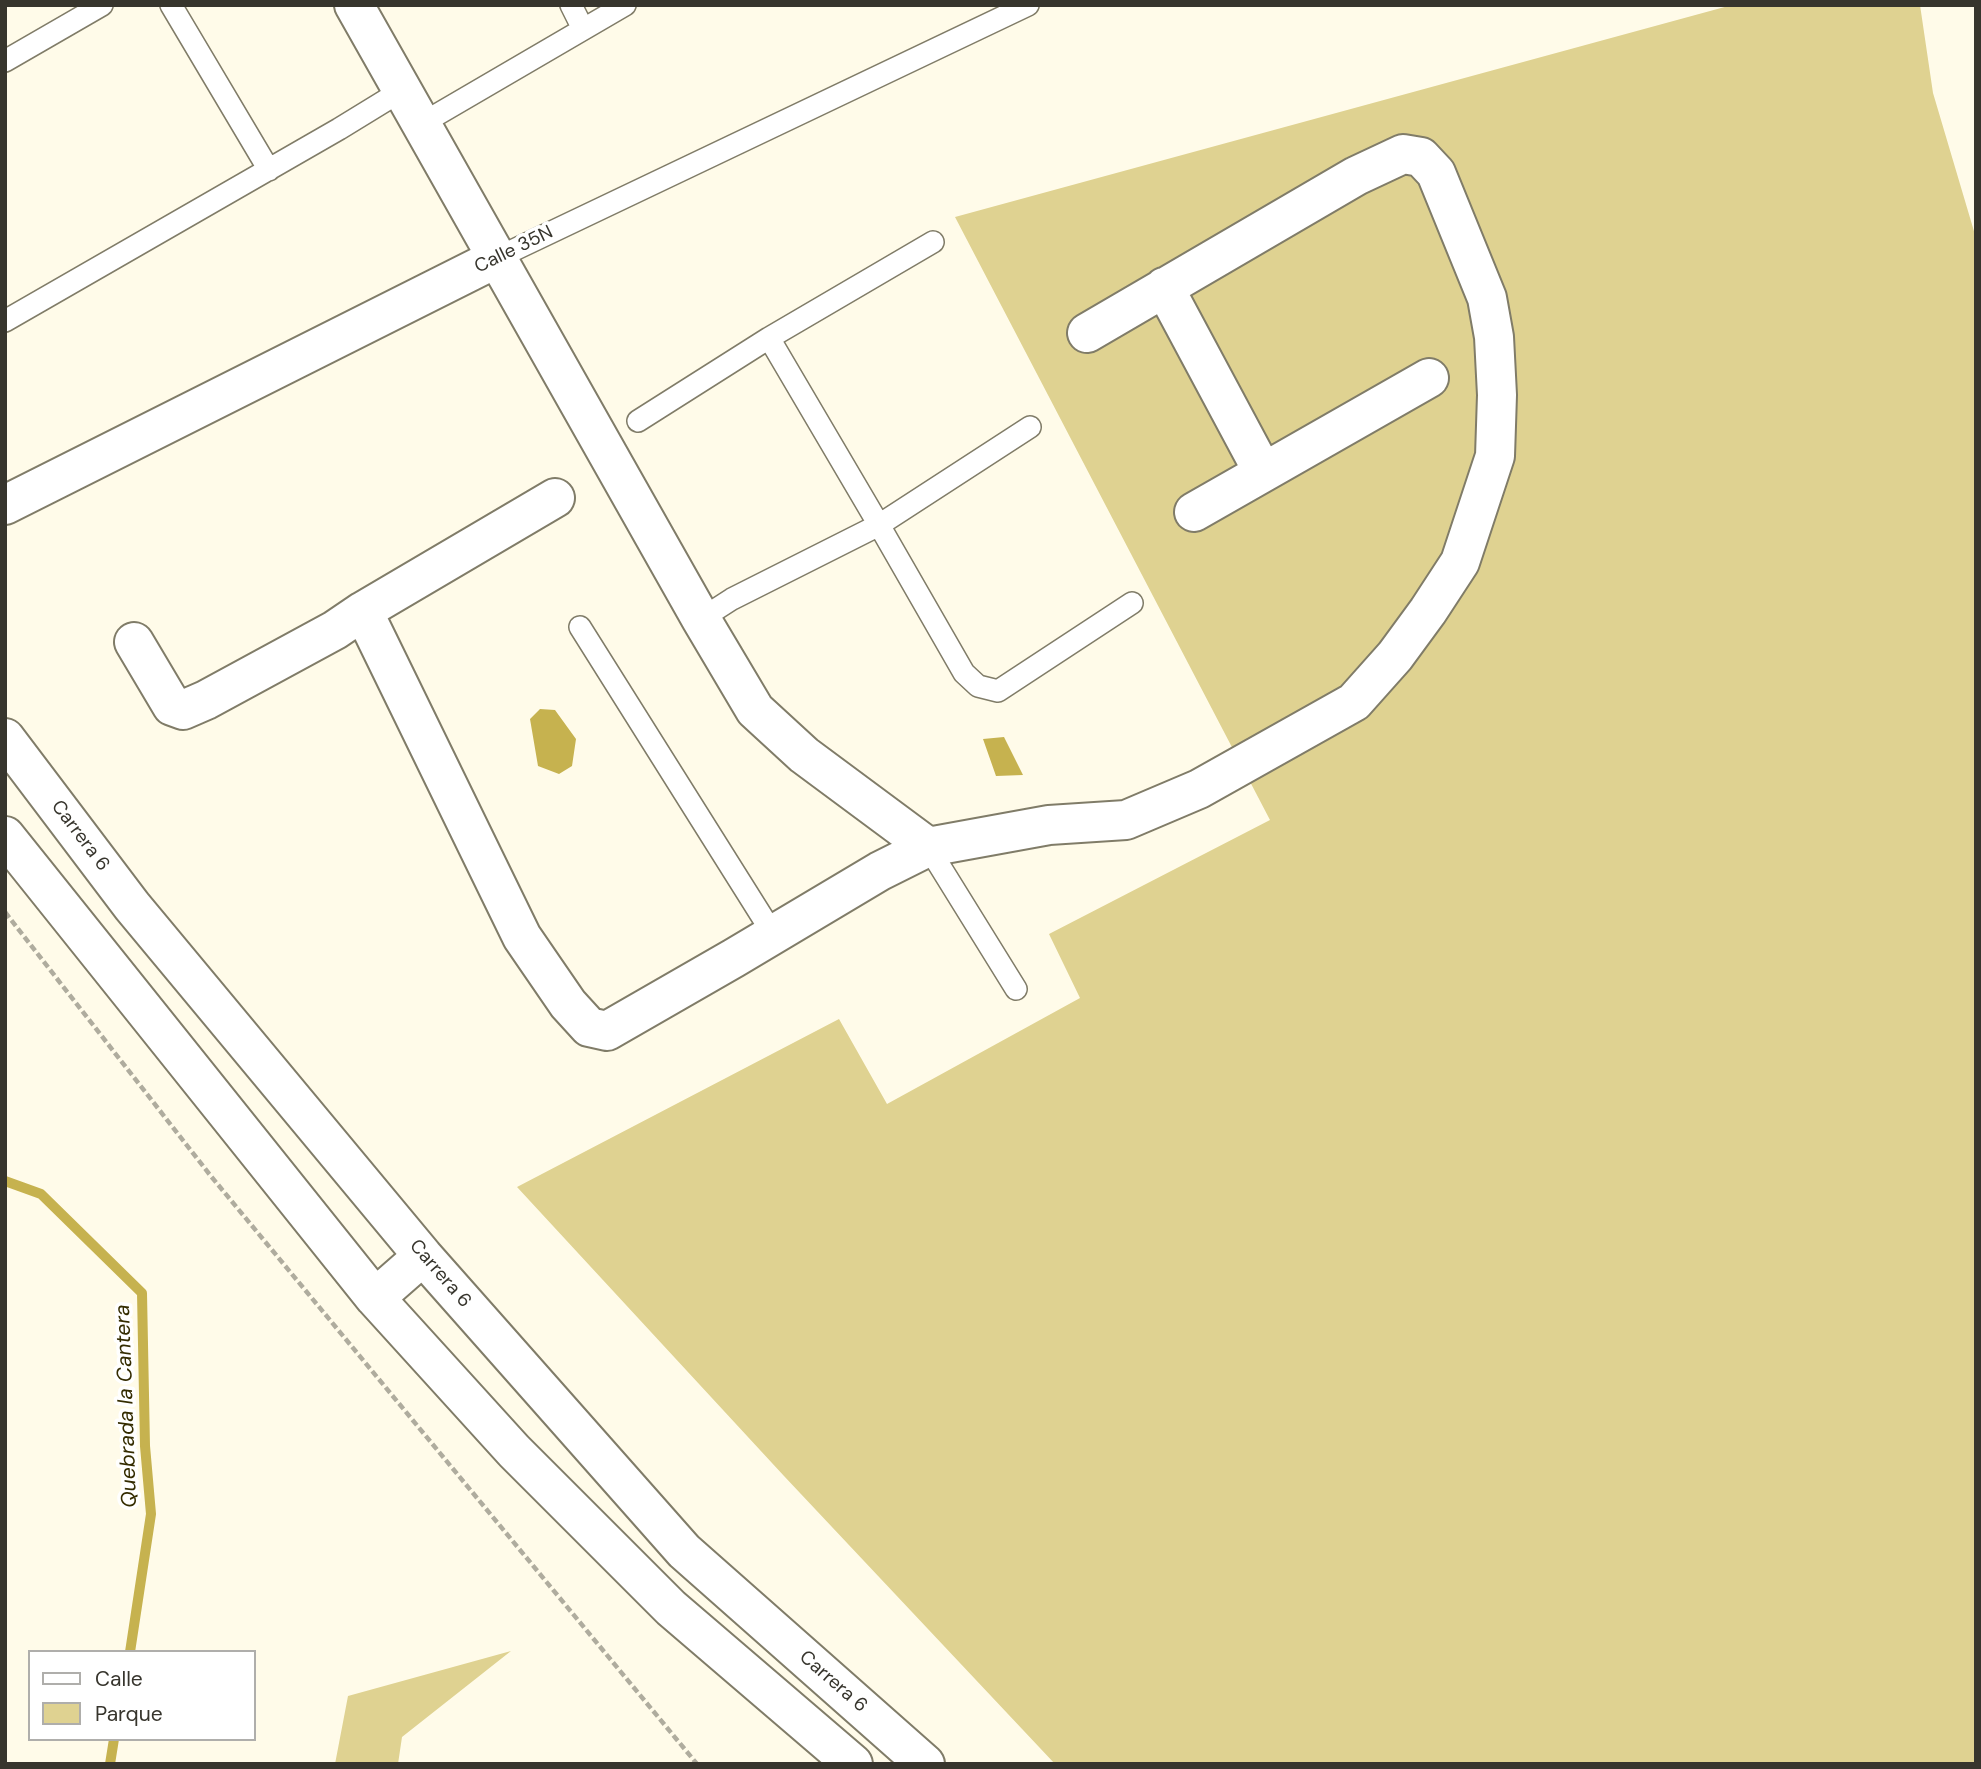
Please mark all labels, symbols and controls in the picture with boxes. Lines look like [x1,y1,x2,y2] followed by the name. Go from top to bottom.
[471,221,557,279] street label: Calle 35N
[46,796,114,876] street label: Carrera 6
[404,1235,476,1313] street label: Carrera 6
[111,1304,143,1508] water label: Quebrada la Cantera
[794,1646,872,1718] street label: Carrera 6
[28,1650,256,1741] legend
[95,1665,143,1693] text: Calle
[95,1700,163,1728] text: Parque

